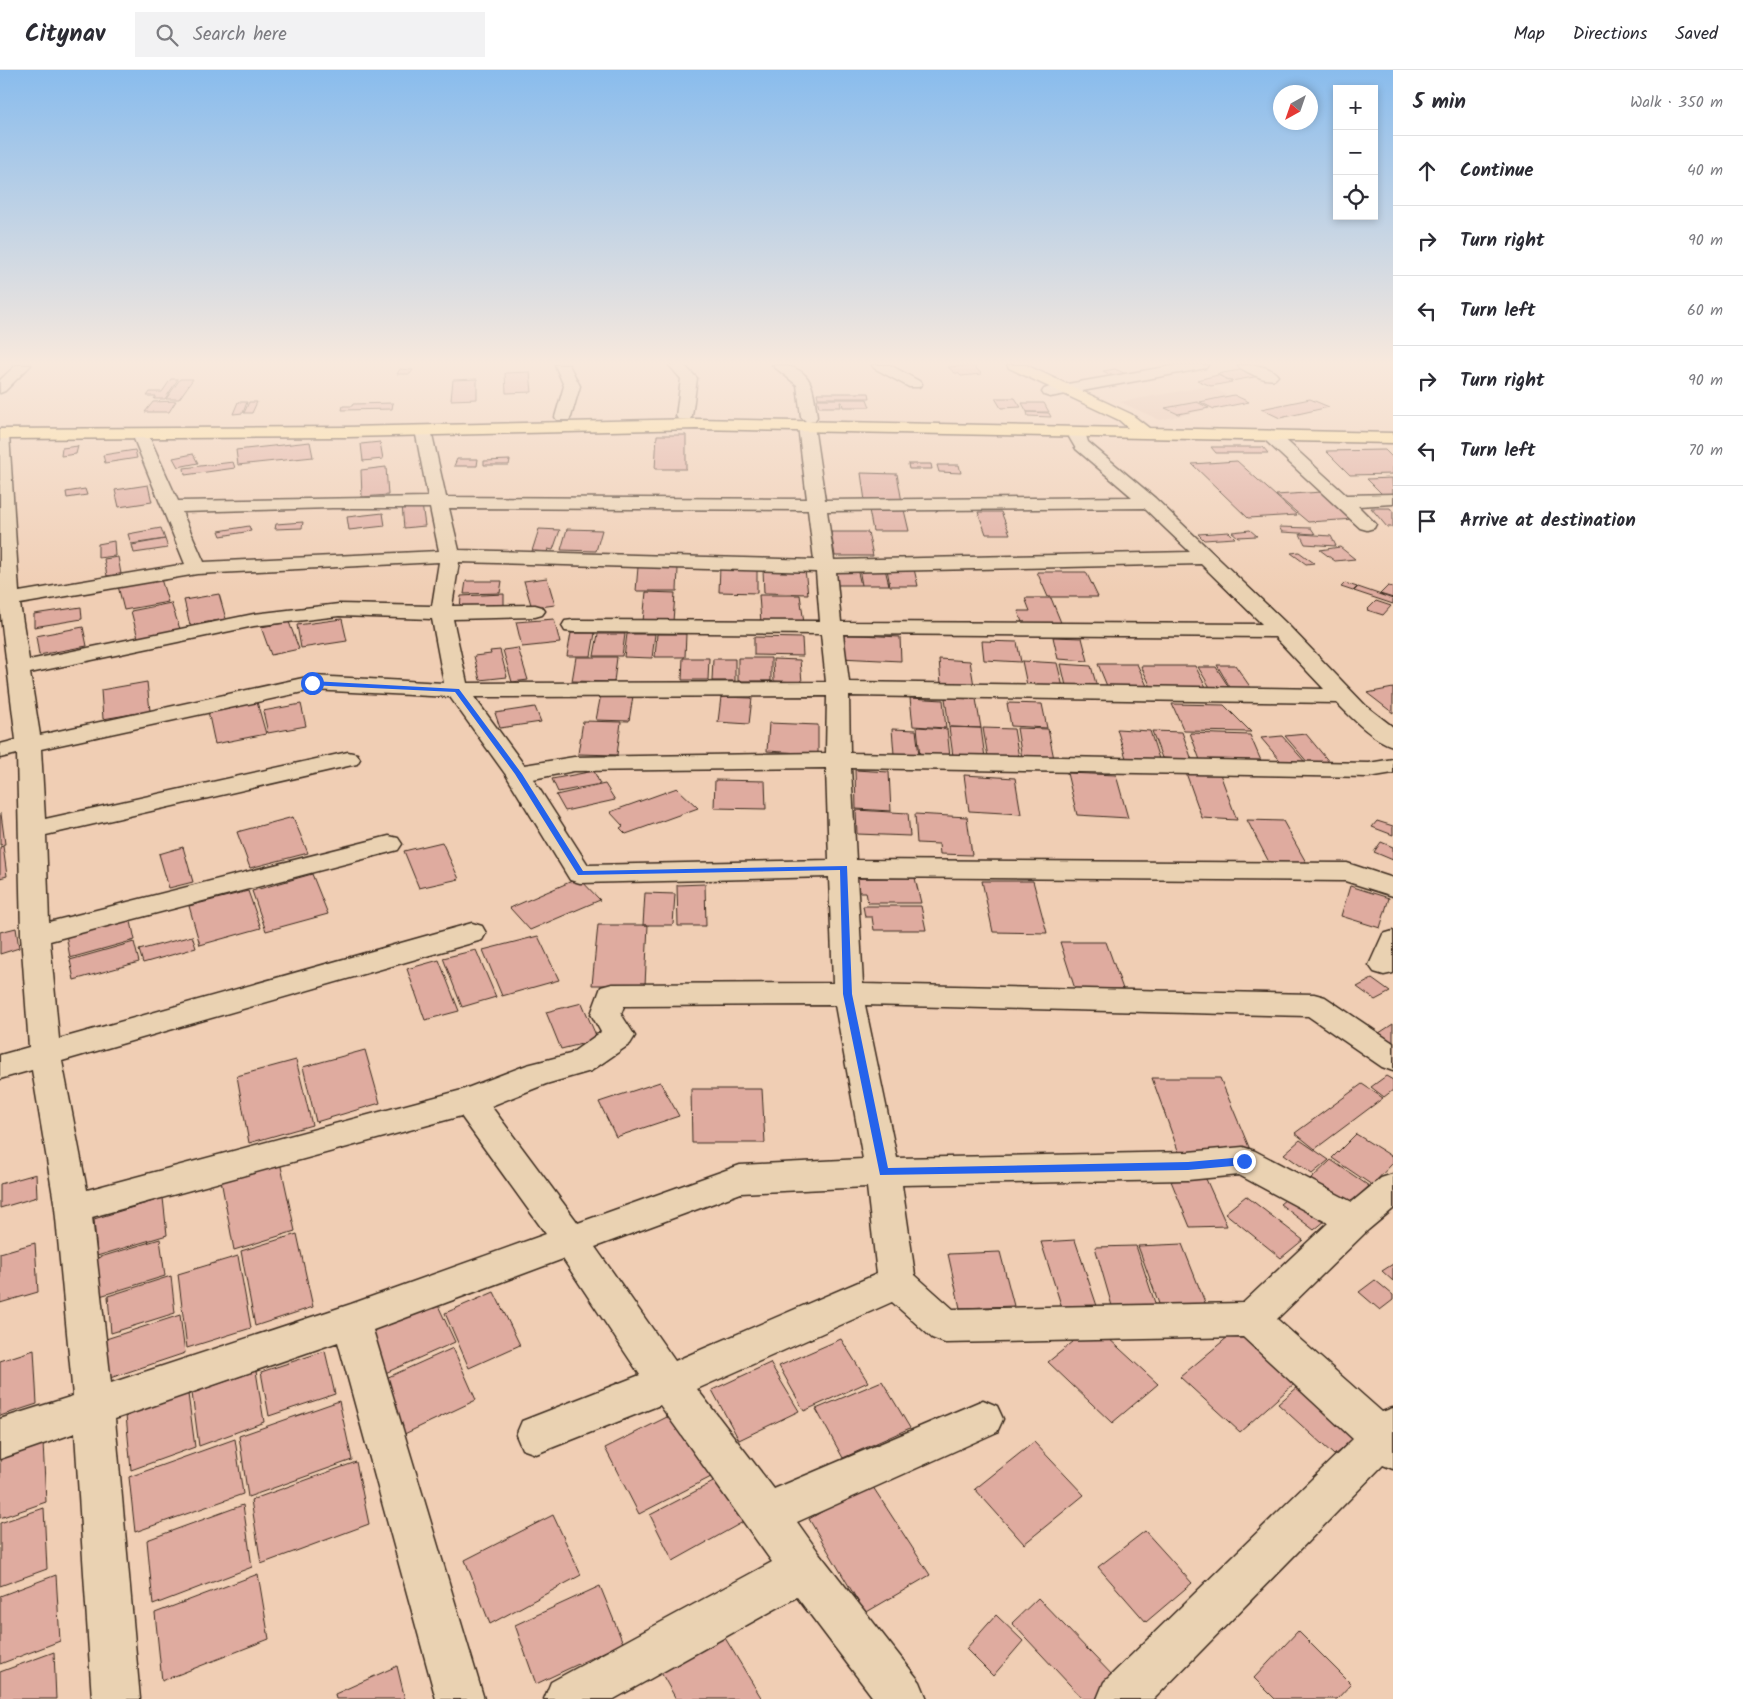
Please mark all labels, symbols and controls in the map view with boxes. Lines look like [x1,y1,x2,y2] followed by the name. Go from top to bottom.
[135,12,485,57] search box
[25,15,105,54] text: Citynav
[193,20,287,50] text: Search here
[1513,20,1545,49] text: Map
[1573,20,1647,49] text: Directions
[1675,20,1718,49] text: Saved
[153,21,181,49] icon: search
[1273,85,1318,130] north arrow
[1333,85,1378,220] map controls
[1333,85,1378,130] button: +
[1413,86,1466,119] text: 5 min
[1630,90,1723,115] text: Walk · 350 m
[1333,130,1378,175] button: −
[1460,156,1533,186] text: Continue
[1413,157,1441,185] icon: ahead
[1687,158,1723,183] text: 40 m
[1333,175,1378,220] button: locate
[1460,226,1545,256] text: Turn right
[1413,227,1441,255] icon: right
[1688,228,1723,253] text: 90 m
[1460,296,1535,326] text: Turn left
[1413,297,1441,325] icon: left
[1687,298,1723,323] text: 60 m
[1460,366,1545,396] text: Turn right
[1413,367,1441,395] icon: right
[1688,368,1723,393] text: 90 m
[1460,436,1535,466] text: Turn left
[1413,437,1441,465] icon: left
[1688,438,1723,463] text: 70 m
[1460,506,1636,536] text: Arrive at destination
[1413,507,1441,535] icon: arrive
[301,672,324,695] route start
[1233,1150,1256,1173] route end

